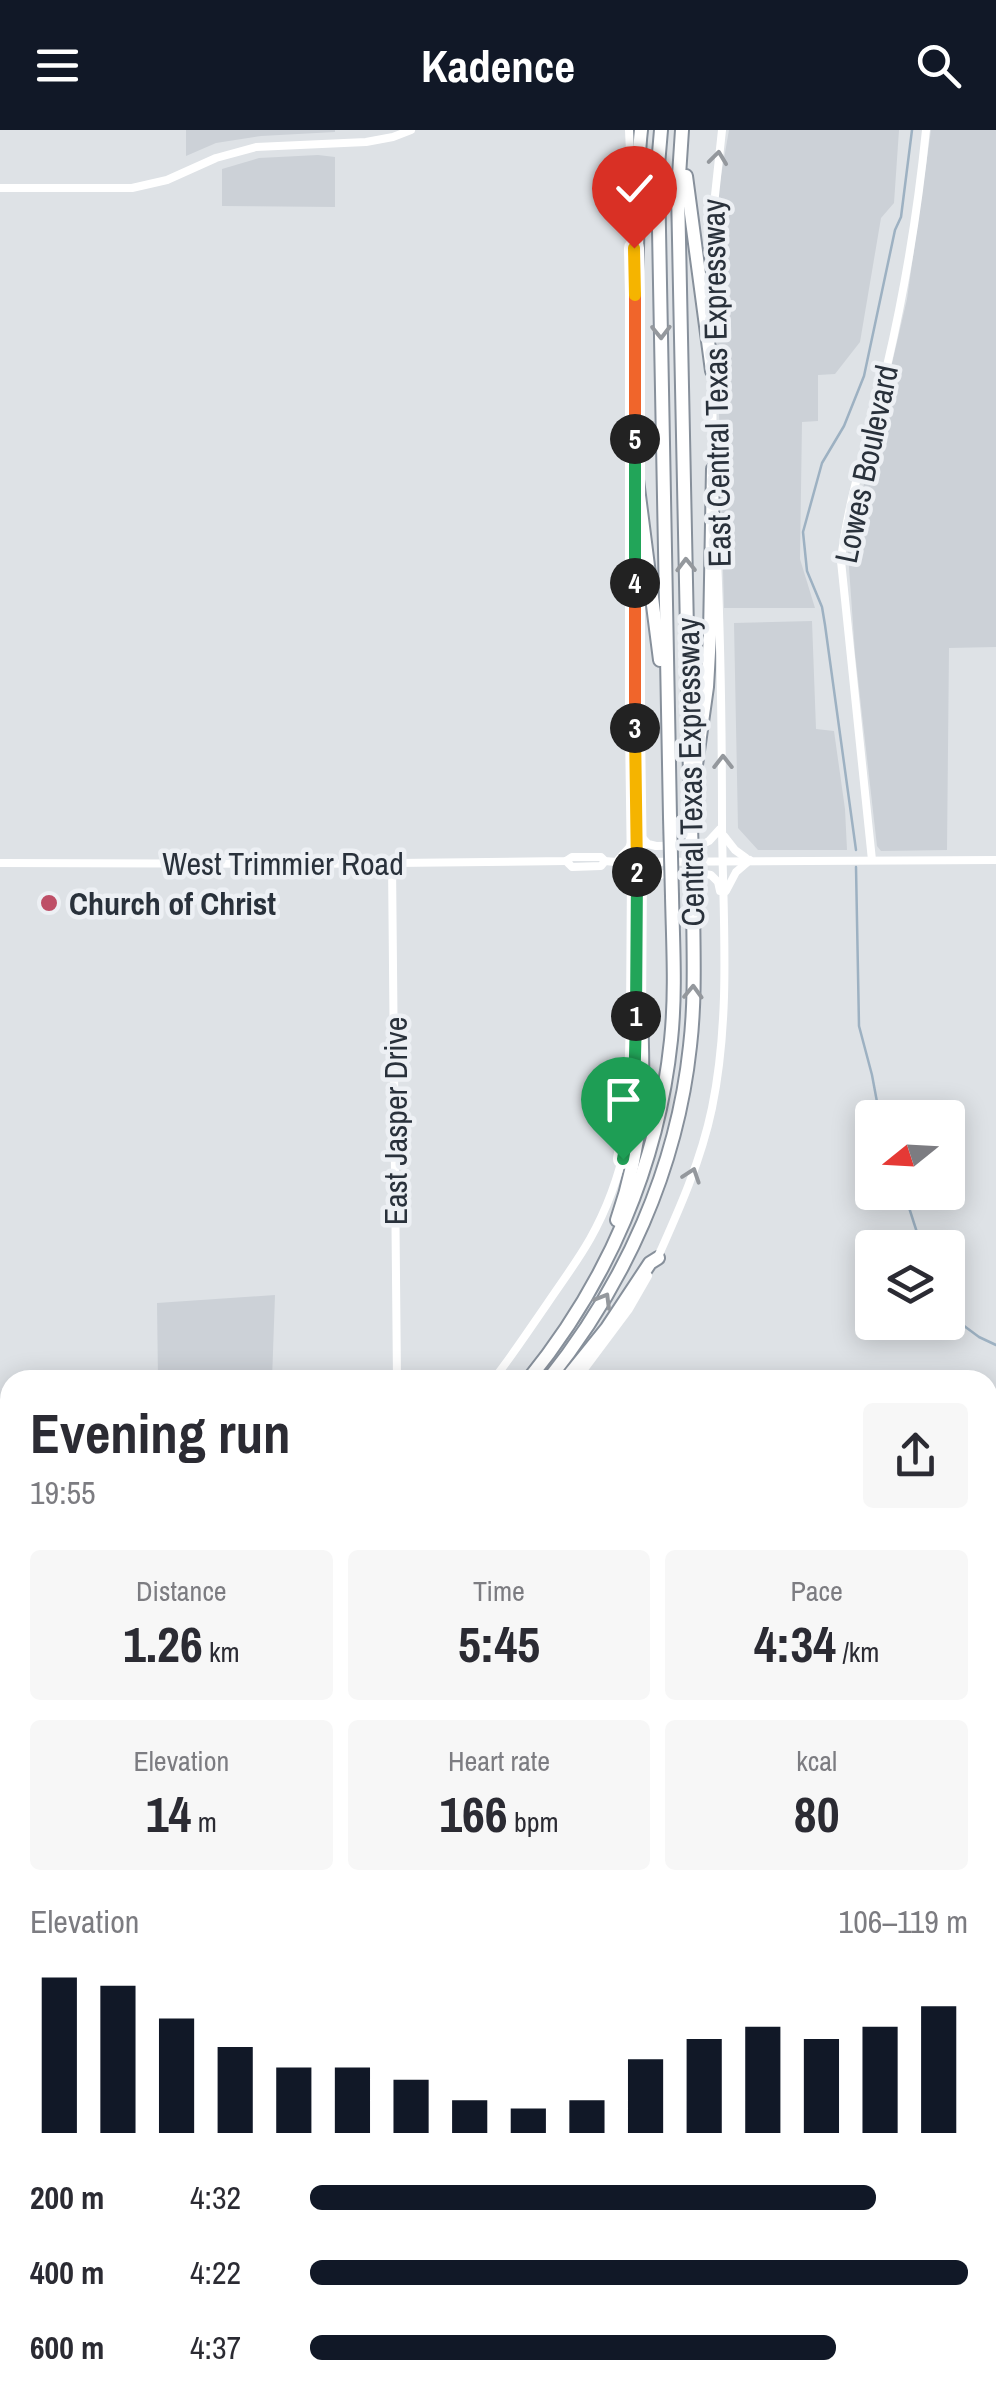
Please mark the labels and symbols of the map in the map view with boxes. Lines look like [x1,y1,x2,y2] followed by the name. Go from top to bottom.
[592,146,677,249] pin
[707,150,728,166] one-way arrow
[691,198,741,568] street label: East Central Texas Expressway
[650,325,671,341] one-way arrow
[824,361,908,567] street label: Lowes Boulevard
[610,414,660,464] pin: 5
[675,556,696,572] one-way arrow
[610,558,660,608] pin: 4
[666,617,714,927] street label: Central Texas Expressway
[610,703,660,753] pin: 3
[712,754,734,770] one-way arrow
[162,842,404,885] street label: West Trimmier Road
[612,847,662,897] pin: 2
[69,882,276,925] place label: Church of Christ
[38,892,60,914] marker: Church of Christ
[682,983,703,999] one-way arrow
[611,991,661,1041] pin: 1
[374,1017,417,1225] street label: East Jasper Drive
[581,1057,666,1160] pin
[855,1100,965,1210] north arrow
[680,1167,701,1184] one-way arrow
[592,1293,611,1311] one-way arrow

